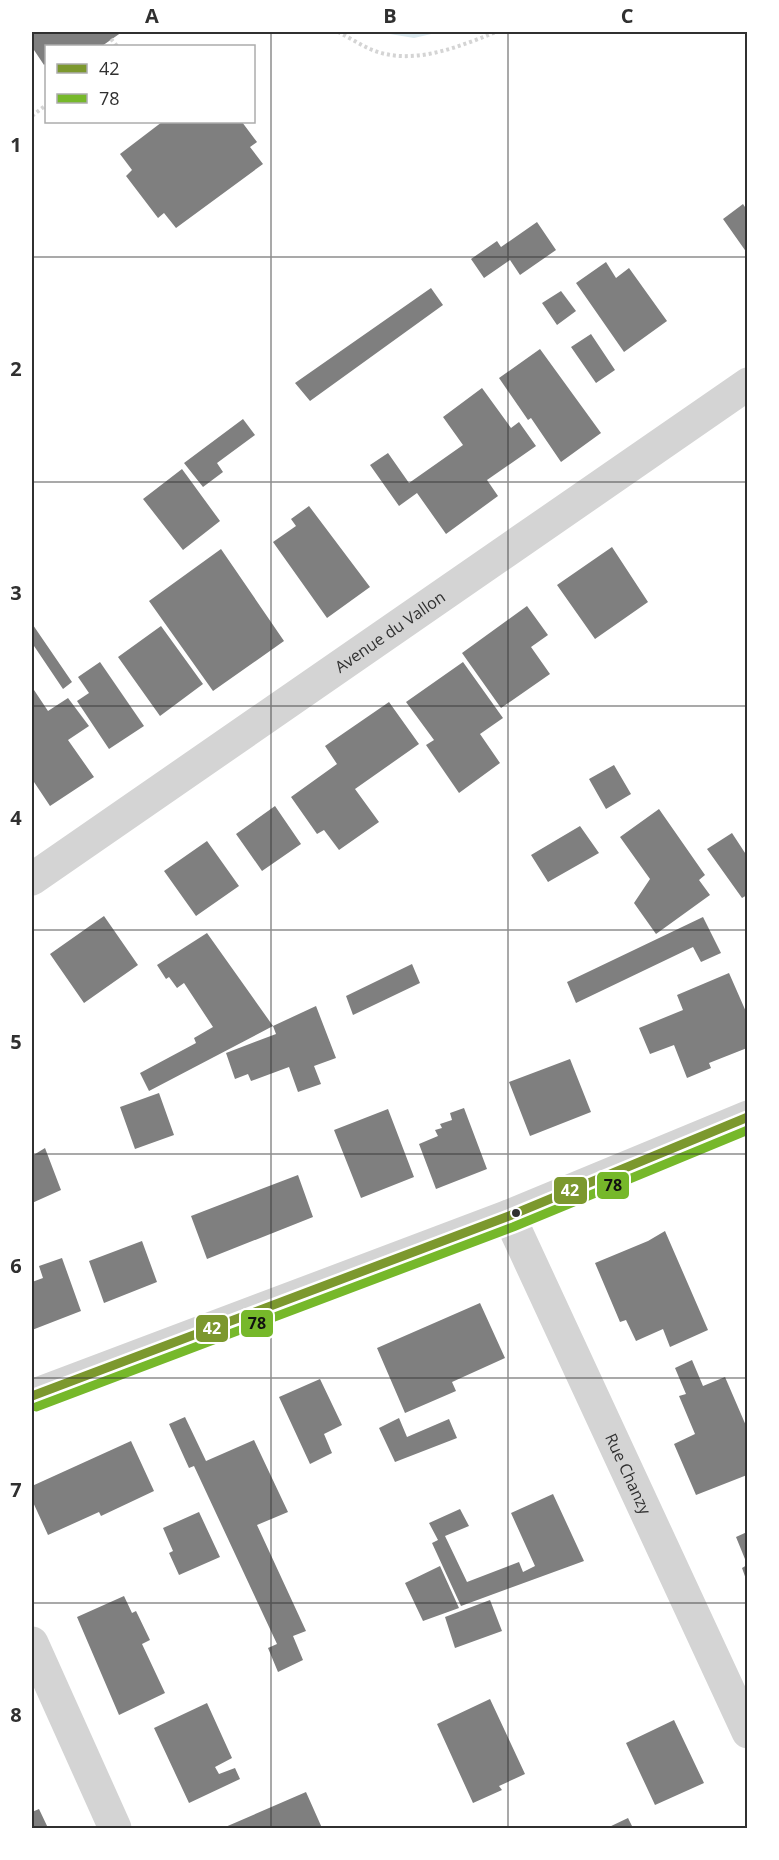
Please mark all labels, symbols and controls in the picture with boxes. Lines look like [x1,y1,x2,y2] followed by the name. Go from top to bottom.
[145,2,159,29] text: A
[383,2,397,29] text: B
[621,2,634,29] text: C
[45,45,255,123] legend
[99,56,120,80] text: 42
[99,86,120,110] text: 78
[10,131,22,158] text: 1
[10,355,22,382] text: 2
[10,579,22,606] text: 3
[330,586,449,678] street label: Avenue du Vallon
[10,804,22,831] text: 4
[10,1028,22,1055] text: 5
[596,1171,630,1200] line badge: 78
[604,1174,622,1196] text: 78
[553,1176,588,1205] line badge: 42
[561,1179,579,1201] text: 42
[510,1207,522,1219] unlabelled marker
[10,1252,22,1279] text: 6
[240,1309,274,1338] line badge: 78
[248,1312,266,1334] text: 78
[195,1314,229,1343] line badge: 42
[203,1317,221,1339] text: 42
[600,1430,657,1519] street label: Rue Chanzy
[10,1476,22,1503] text: 7
[10,1701,22,1728] text: 8

